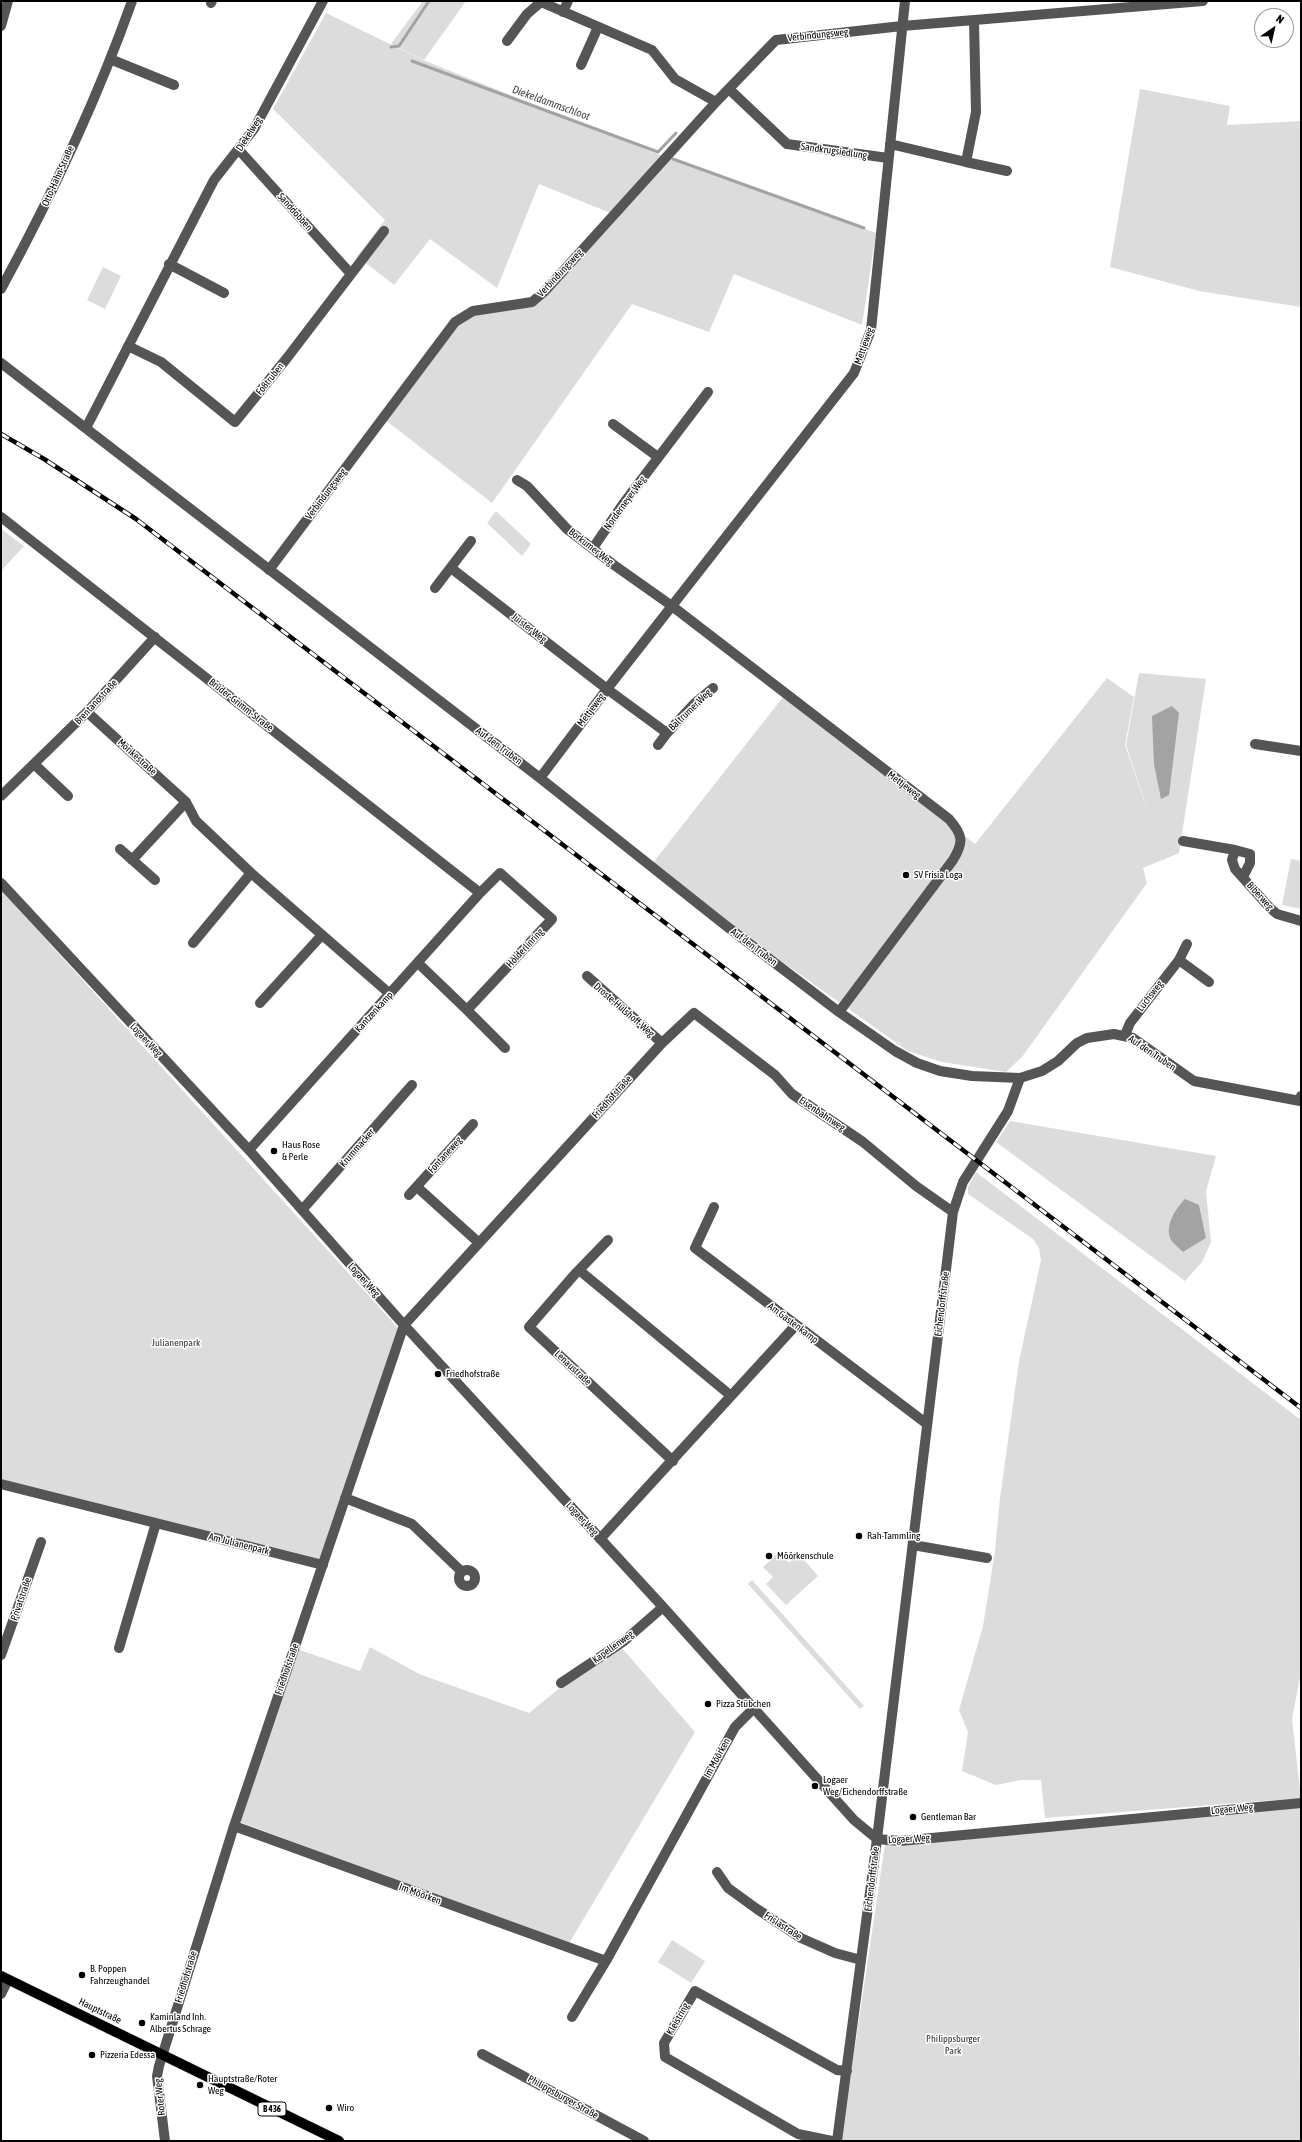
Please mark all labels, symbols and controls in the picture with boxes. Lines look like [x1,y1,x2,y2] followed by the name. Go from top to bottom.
[1254,8,1294,48] north arrow
[1274,12,1286,26] text: N
[787,26,849,44] street label: Verbindungsweg
[510,83,592,123] water label: Diekeldammschloot
[234,115,264,153] street label: Diekelweg
[800,140,868,162] street label: Sandkrugsiedlung
[39,144,77,208] street label: Otto-Hahn-Straße
[275,191,315,233] street label: Sanddobben
[535,247,585,299] street label: Verbindungsweg
[852,326,876,366] street label: Mettjeweg
[253,360,287,398] street label: Foßtruben
[303,466,349,522] street label: Verbindungsweg
[601,474,649,532] street label: Norderneyer Weg
[566,526,616,568] street label: Borkumer Weg
[509,611,549,645] street label: Juister Weg
[206,676,276,734] street label: Brüder-Grimm-Straße
[72,677,120,727] street label: Brentanostraße
[666,687,714,733] street label: Baltrumer Weg
[575,691,607,729] street label: Mettjeweg
[473,725,525,767] street label: Auf den Truben
[115,736,159,778] street label: Mörikestraße
[885,769,923,801] street label: Mettjeweg
[914,869,963,881] place label: SV Frisia Loga
[901,870,911,880] marker: SV Frisia Loga
[1244,879,1276,913] street label: Biberweg
[504,926,546,970] street label: Hölderlinring
[728,926,780,968] street label: Auf den Truben
[1134,978,1166,1014] street label: Luchsweg
[591,980,657,1040] street label: Droste-Hülshoff-Weg
[352,989,396,1035] street label: Kantzenkamp
[127,1021,165,1059] street label: Logaer Weg
[1126,1033,1178,1073] street label: Auf den Truben
[590,1073,634,1121] street label: Friedhofstraße
[797,1094,847,1134] street label: Eisenbahnweg
[337,1126,377,1170] street label: Krummacker
[426,1134,464,1176] street label: Fontaneweg
[282,1139,320,1162] place label: Haus Rose & Perle
[269,1146,279,1156] marker: Haus Rose & Perle
[345,1260,383,1300] street label: Logaer Weg
[932,1271,952,1337] street label: Eichendorffstraße
[765,1300,821,1346] street label: Am Gastenkamp
[152,1337,200,1349] park label: Julianenpark
[552,1348,594,1388] street label: Lenaustraße
[446,1368,500,1380] place label: Friedhofstraße
[433,1369,443,1379] marker: Friedhofstraße
[563,1500,601,1538] street label: Logaer Weg
[867,1530,920,1542] place label: Rah-Tammling
[207,1531,271,1557] street label: Am Julianenpark
[854,1531,864,1541] marker: Rah-Tammling
[777,1550,834,1562] place label: Möörkenschule
[764,1551,774,1561] marker: Möörkenschule
[8,1576,34,1622] street label: Privatstraße
[590,1628,636,1666] street label: Kapellenweg
[273,1642,301,1696] street label: Friedhofstraße
[716,1698,771,1710] place label: Pizza Stübchen
[703,1699,713,1709] marker: Pizza Stübchen
[701,1736,733,1780] street label: Im Möörken
[823,1774,907,1798] place label: Logaer Weg/Eichendorffstraße
[810,1781,820,1791] marker: Logaer Weg/Eichendorffstraße
[1211,1801,1253,1817] street label: Logaer Weg
[921,1811,976,1823] place label: Gentleman Bar
[908,1812,918,1822] marker: Gentleman Bar
[888,1832,930,1846] street label: Logaer Weg
[862,1846,882,1912] street label: Eichendorffstraße
[397,1881,443,1907] street label: Im Möörken
[762,1909,804,1943] street label: Frisiastraße
[172,1950,200,2004] street label: Friedhofstraße
[90,1963,150,1986] place label: B. Poppen Fahrzeughandel
[77,1970,87,1980] marker: B. Poppen Fahrzeughandel
[77,1996,123,2026] street label: Hauptstraße
[664,2001,692,2037] street label: Kleistring
[150,2011,211,2034] place label: Kaminland Inh. Albertus Schrage
[137,2018,147,2028] marker: Kaminland Inh. Albertus Schrage
[926,2033,980,2056] park label: Philippsburger Park
[100,2049,155,2061] place label: Pizzeria Edessa
[87,2050,97,2060] marker: Pizzeria Edessa
[208,2073,277,2096] place label: Hauptstraße/Roter Weg
[526,2073,600,2121] street label: Philippsburger Straße
[152,2078,168,2116] street label: Roter Weg
[195,2080,205,2090] marker: Hauptstraße/Roter Weg
[258,2102,286,2116] road number: B 436
[337,2102,354,2114] place label: Wiro
[324,2103,334,2113] marker: Wiro

